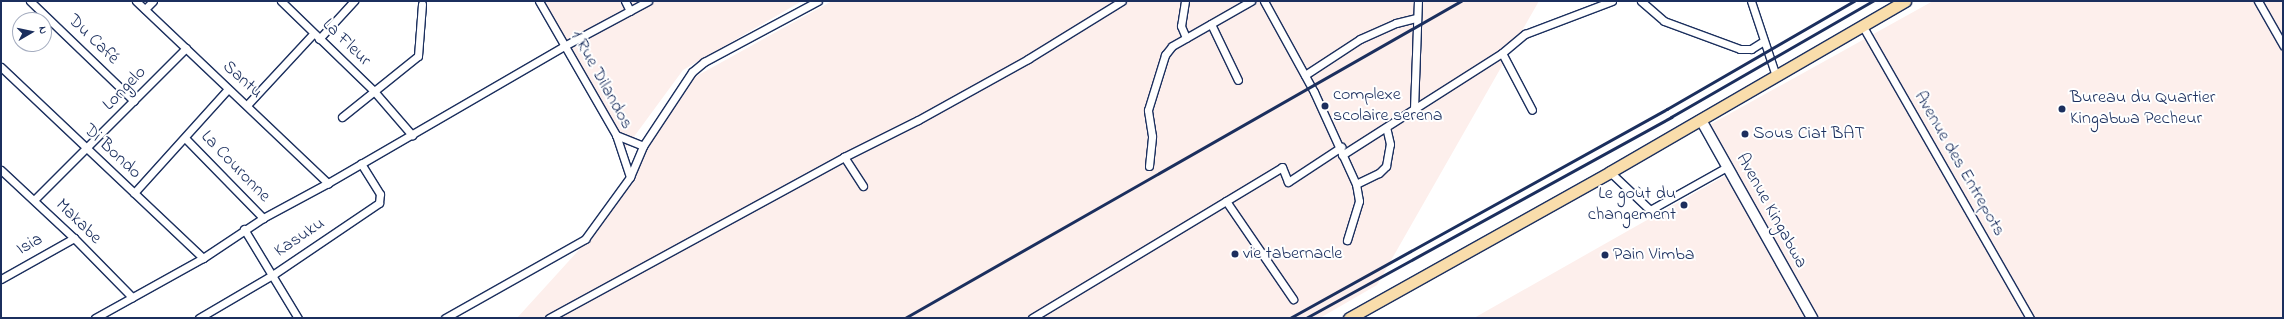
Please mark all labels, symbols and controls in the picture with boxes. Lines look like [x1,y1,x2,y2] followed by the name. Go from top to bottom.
[63,10,123,70] street label: Du Café
[12,12,52,52] north arrow
[317,15,375,71] street label: La Fleur
[34,25,51,35] text: N
[565,27,637,133] street label: 1 Rue Dilandos
[218,56,266,104] street label: Santu
[99,62,151,116] street label: Longelo
[1333,85,1443,128] place label: complexe scolaire serena
[1909,88,2009,240] street label: Avenue des Entrepots
[2070,88,2215,130] place label: Bureau du Quartier Kingabwa Pecheur
[1320,101,1330,111] marker: complexe scolaire serena
[2057,104,2067,114] marker: Bureau du Quartier Kingabwa Pecheur
[79,120,145,184] street label: Di Bondo
[1753,123,1865,145] place label: Sous Ciat BAT
[196,127,274,207] street label: La Couronne
[1740,129,1750,139] marker: Sous Ciat BAT
[1731,150,1811,272] street label: Avenue Kingabwa
[1588,184,1676,226] place label: Le goùt du changement
[50,195,106,249] street label: Makabe
[1679,200,1689,210] marker: Le goùt du changement
[271,213,329,263] street label: Kasuku
[13,229,47,261] street label: Isia
[1243,243,1342,265] place label: vie tabernacle
[1613,244,1694,266] place label: Pain Vimba
[1230,249,1240,259] marker: vie tabernacle
[1600,250,1610,260] marker: Pain Vimba

